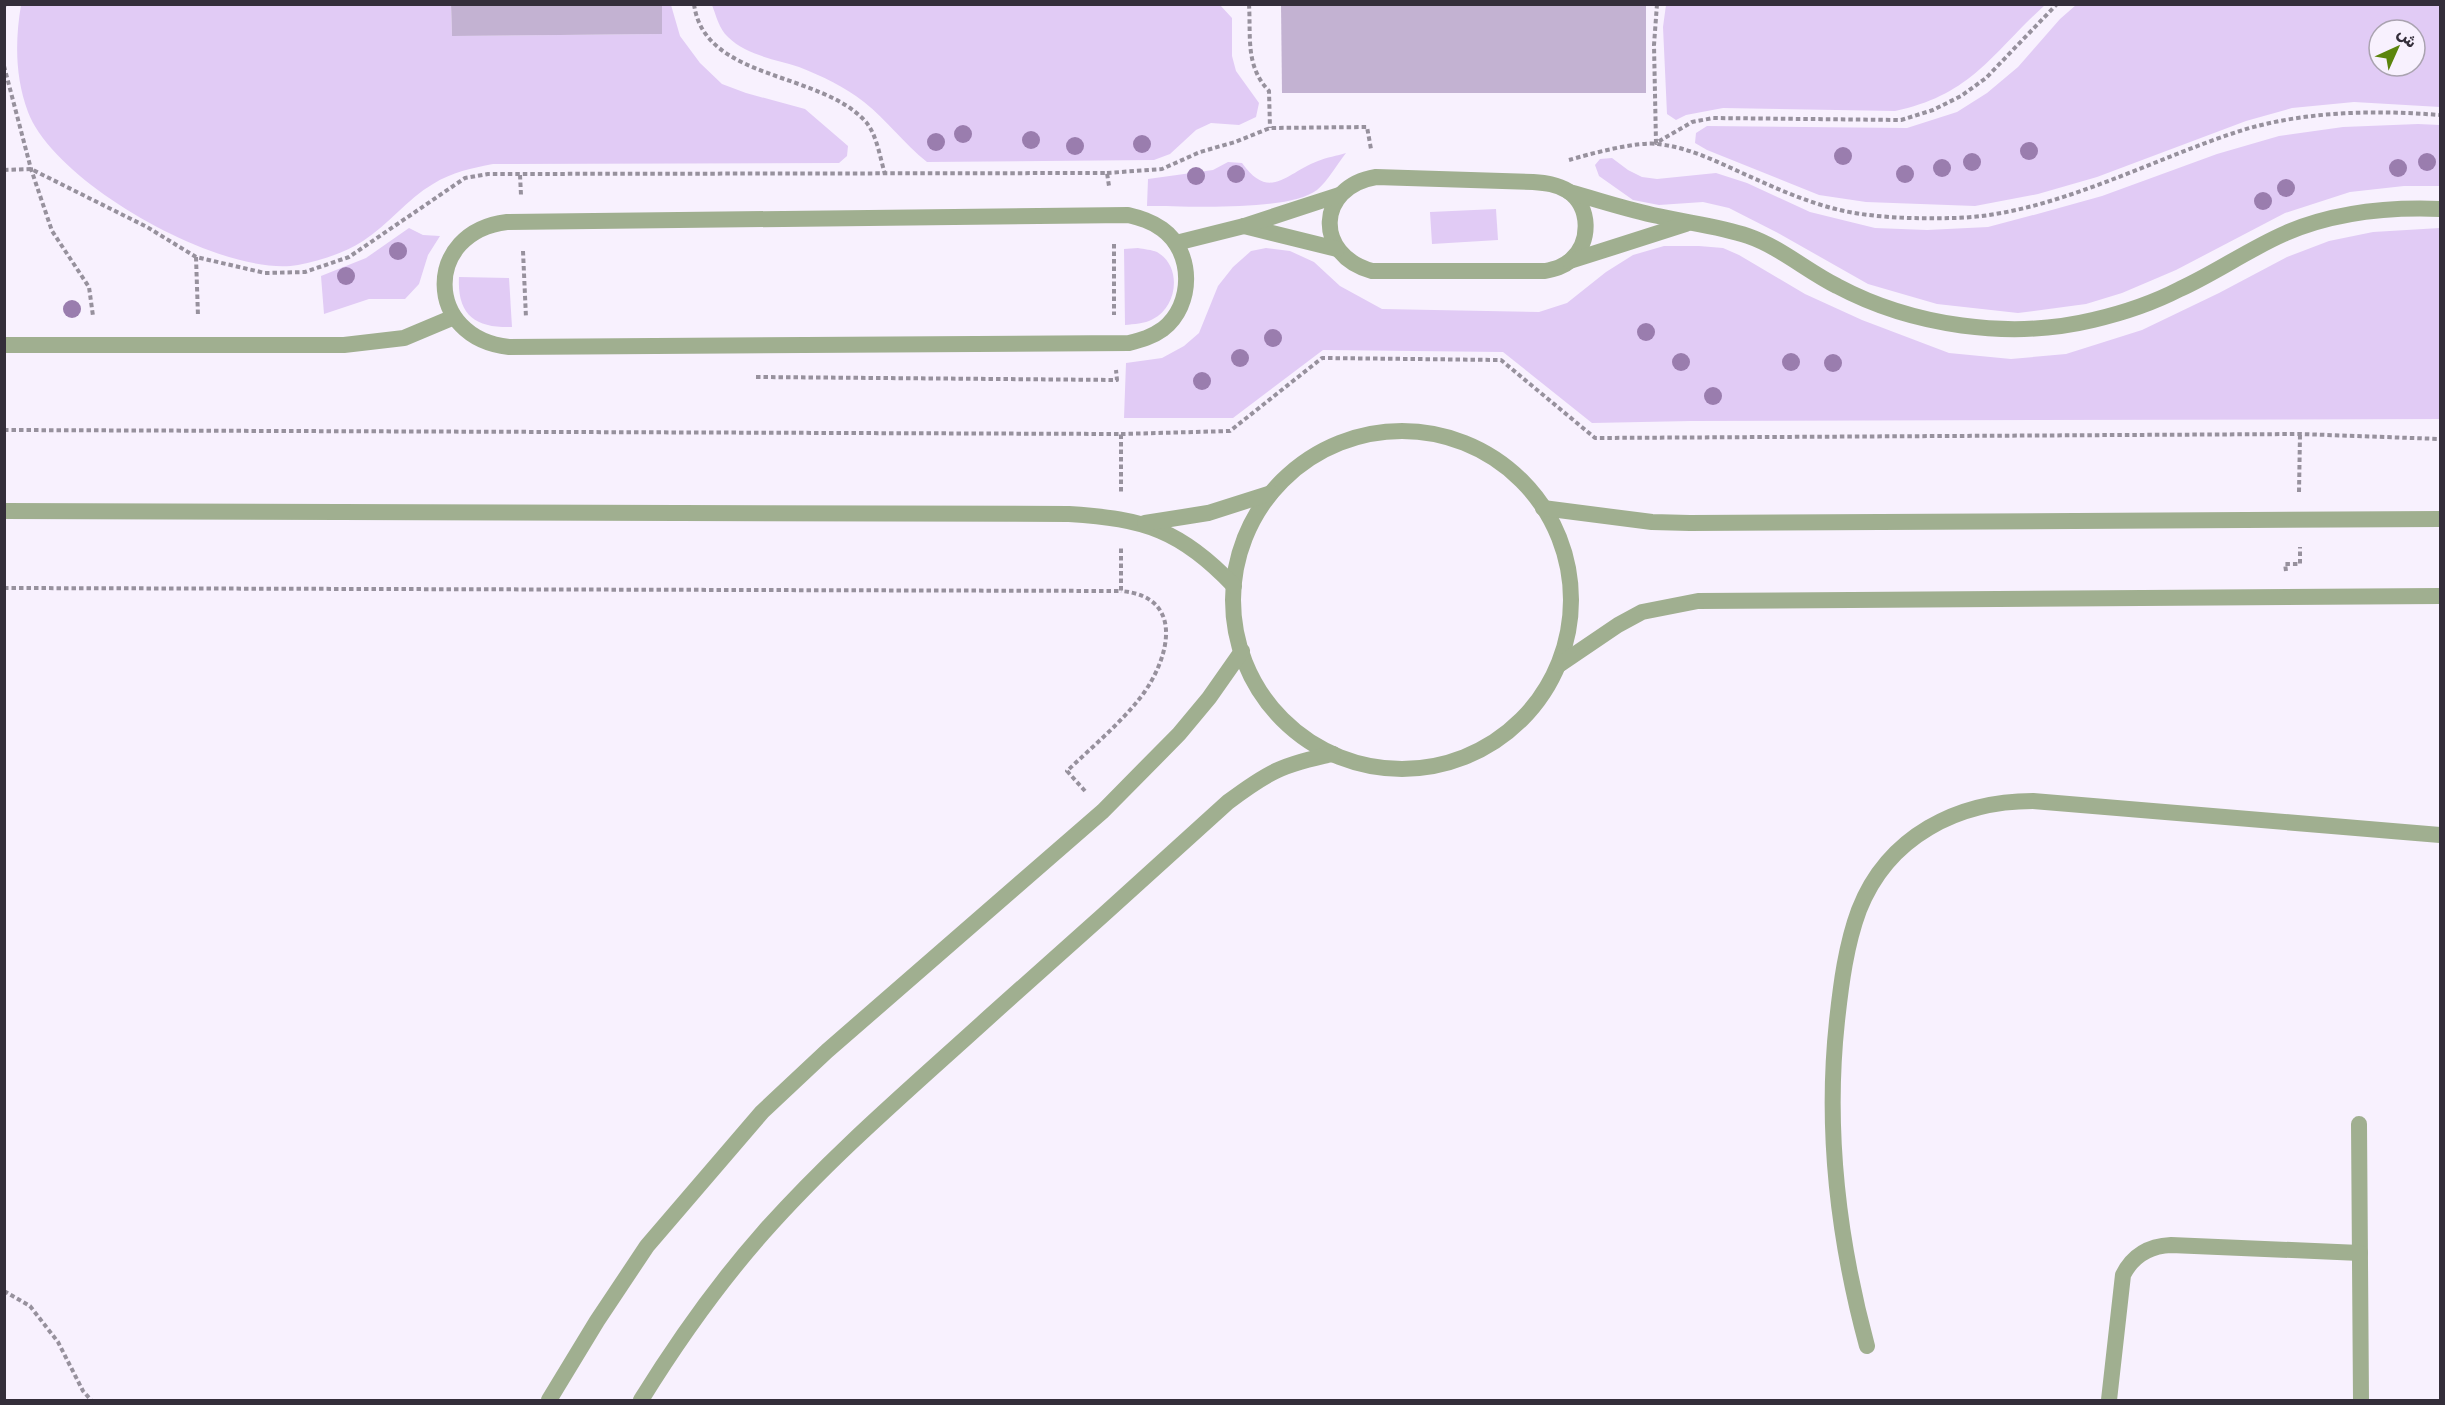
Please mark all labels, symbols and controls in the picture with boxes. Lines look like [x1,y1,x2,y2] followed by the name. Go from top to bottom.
[2367,18,2427,78] north arrow
[2393,24,2421,52] text: ش

